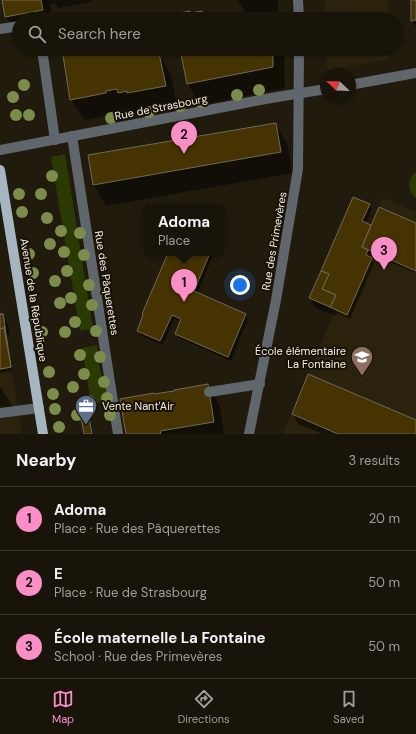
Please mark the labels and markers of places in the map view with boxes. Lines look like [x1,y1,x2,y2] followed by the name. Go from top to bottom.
[171,121,197,154] pin: 2
[371,237,397,270] pin: 3
[171,269,197,302] pin: 1
[255,344,346,371] place label: École élémentaire La Fontaine
[349,344,375,377] school or university icon: École élémentaire La Fontaine
[73,393,99,426] office icon: Vente Nant'Air
[102,399,174,413] place label: Vente Nant'Air

